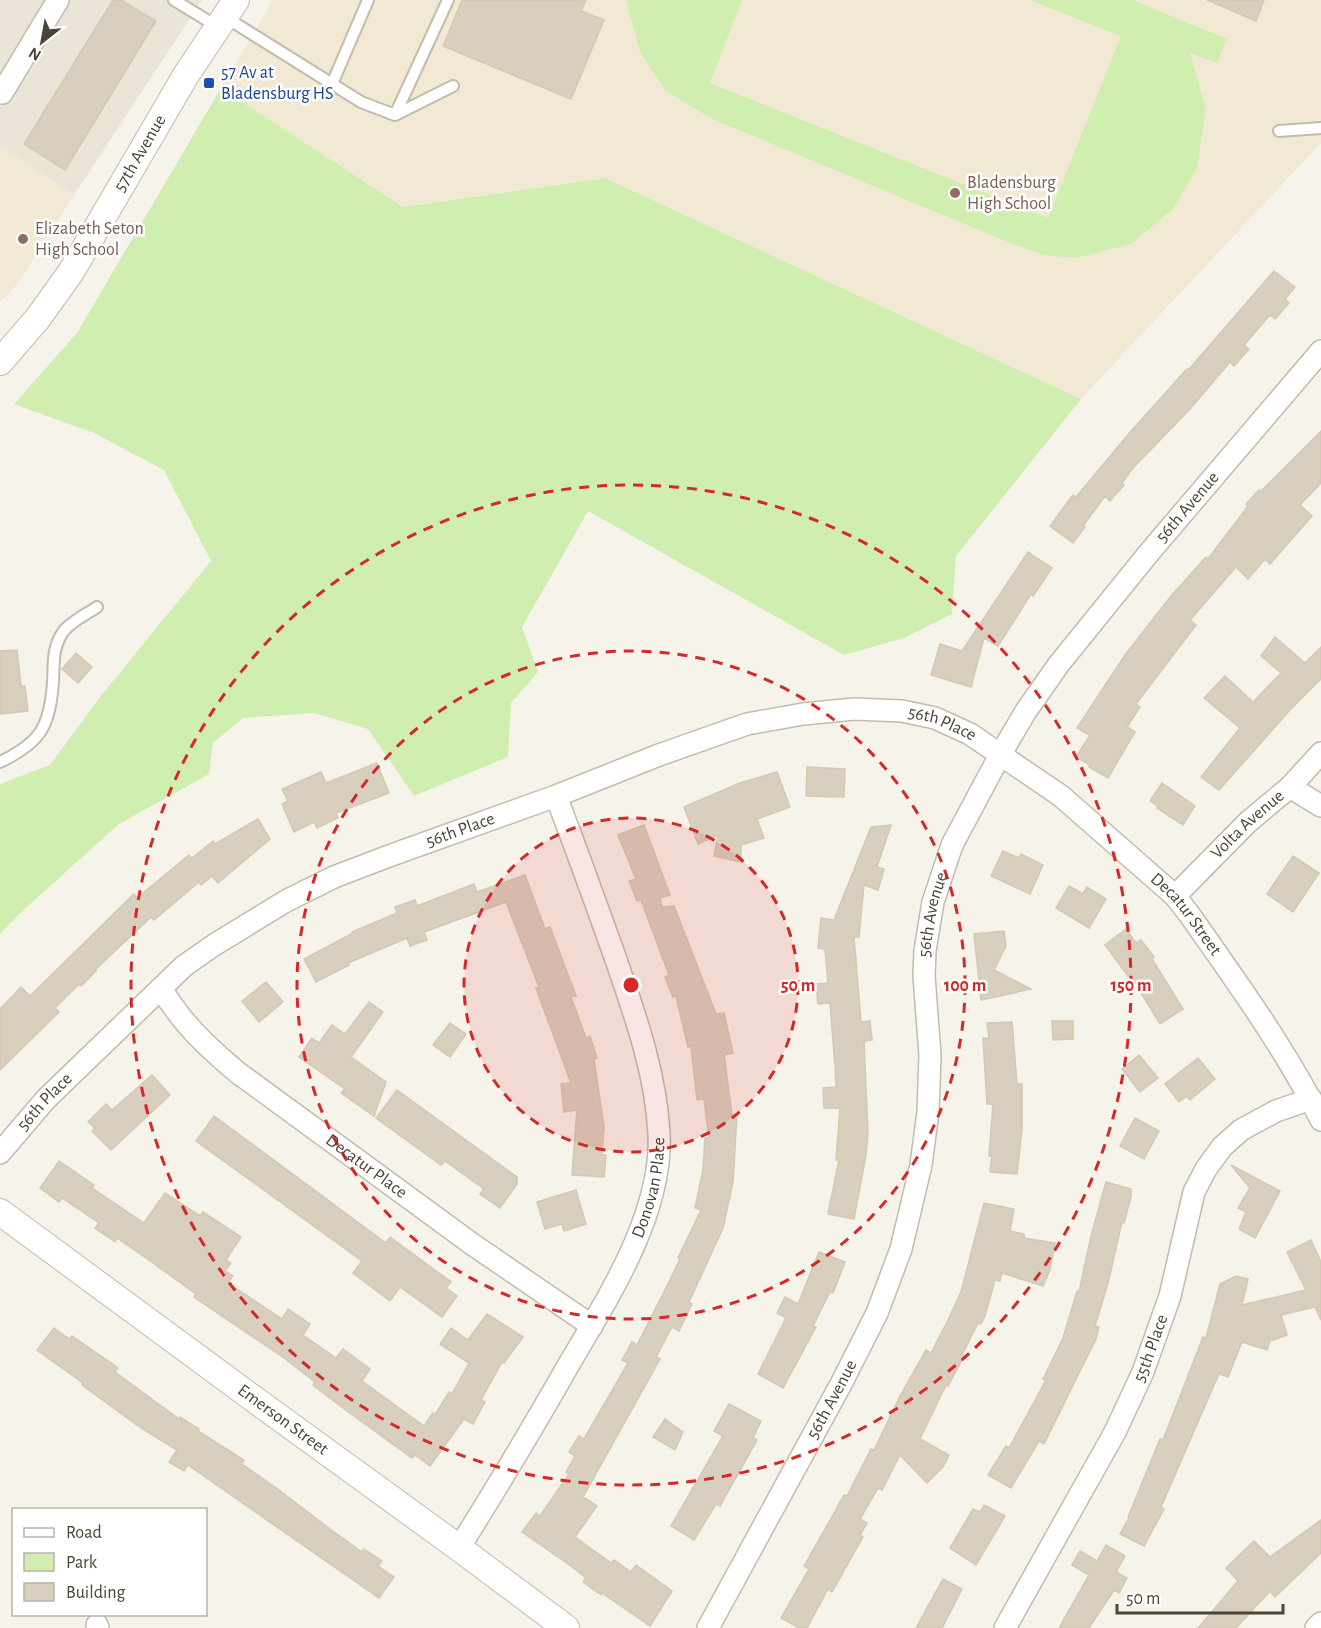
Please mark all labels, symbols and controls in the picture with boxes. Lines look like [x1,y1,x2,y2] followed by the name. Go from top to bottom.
[12,12,72,72] north arrow
[26,44,44,64] text: N
[221,64,334,103] place label: 57 Av at Bladensburg HS
[202,76,216,90] marker: 57 Av at Bladensburg HS
[111,112,170,195] street label: 57th Avenue
[967,174,1056,213] place label: Bladensburg High School
[948,186,962,200] marker: Bladensburg High School
[35,220,144,259] place label: Elizabeth Seton High School
[16,232,30,246] marker: Elizabeth Seton High School
[1153,469,1223,546] street label: 56th Avenue
[906,704,980,745] street label: 56th Place
[1208,787,1288,863] street label: Volta Avenue
[424,810,497,851] street label: 56th Place
[916,870,951,958] street label: 56th Avenue
[1147,870,1225,959] street label: Decatur Street
[621,975,641,995] centre of rings
[781,977,815,995] text: 50 m
[944,977,986,995] text: 100 m
[1111,977,1151,995] text: 150 m
[14,1070,76,1134] street label: 56th Place
[322,1131,410,1202] street label: Decatur Place
[629,1137,668,1241] street label: Donovan Place
[1131,1312,1172,1385] street label: 55th Place
[804,1357,861,1442] street label: 56th Avenue
[234,1381,332,1459] street label: Emerson Street
[12,1508,207,1616] legend
[66,1524,102,1542] text: Road
[66,1554,98,1572] text: Park
[1117,1577,1284,1615] scale bar
[66,1584,126,1602] text: Building
[1126,1590,1160,1608] text: 50 m

